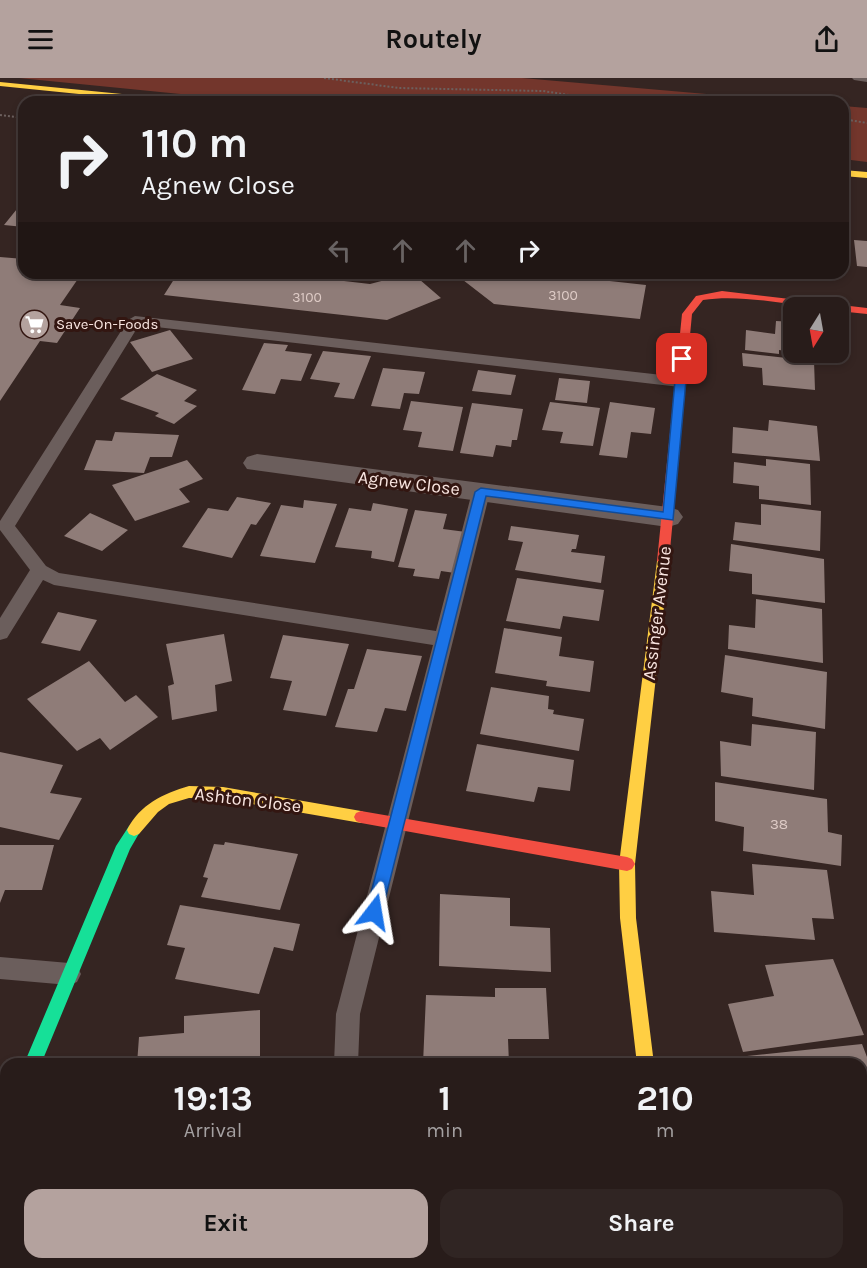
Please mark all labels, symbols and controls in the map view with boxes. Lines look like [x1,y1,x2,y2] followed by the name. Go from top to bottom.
[24,23,57,56] icon: menu
[385,23,482,55] text: Routely
[810,23,843,56] icon: share
[141,118,248,168] text: 110 m
[42,120,120,198] icon: right
[141,169,295,201] text: Agnew Close
[323,234,356,267] icon: left
[386,234,419,267] icon: ahead
[449,234,482,267] icon: ahead
[512,234,545,267] icon: right
[548,287,578,304] house number: 3100
[292,289,322,306] house number: 3100
[783,297,849,363] north arrow
[783,297,849,363] map controls
[19,308,51,340] supermarket icon: Save-On-Foods
[56,315,158,333] place label: Save-On-Foods
[656,333,707,384] pin
[665,342,698,375] icon: arrive
[357,466,461,500] street label: Agnew Close
[638,545,676,681] street label: Assinger Avenue
[194,783,302,817] street label: Ashton Close
[770,815,788,833] house number: 38
[342,880,406,944] position arrow
[173,1077,253,1119] text: 19:13
[438,1077,451,1119] text: 1
[636,1077,694,1119] text: 210
[184,1119,242,1142] text: Arrival
[426,1119,463,1142] text: min
[656,1119,674,1142] text: m
[24,1189,428,1258] button: Exit
[440,1189,843,1258] button: Share

